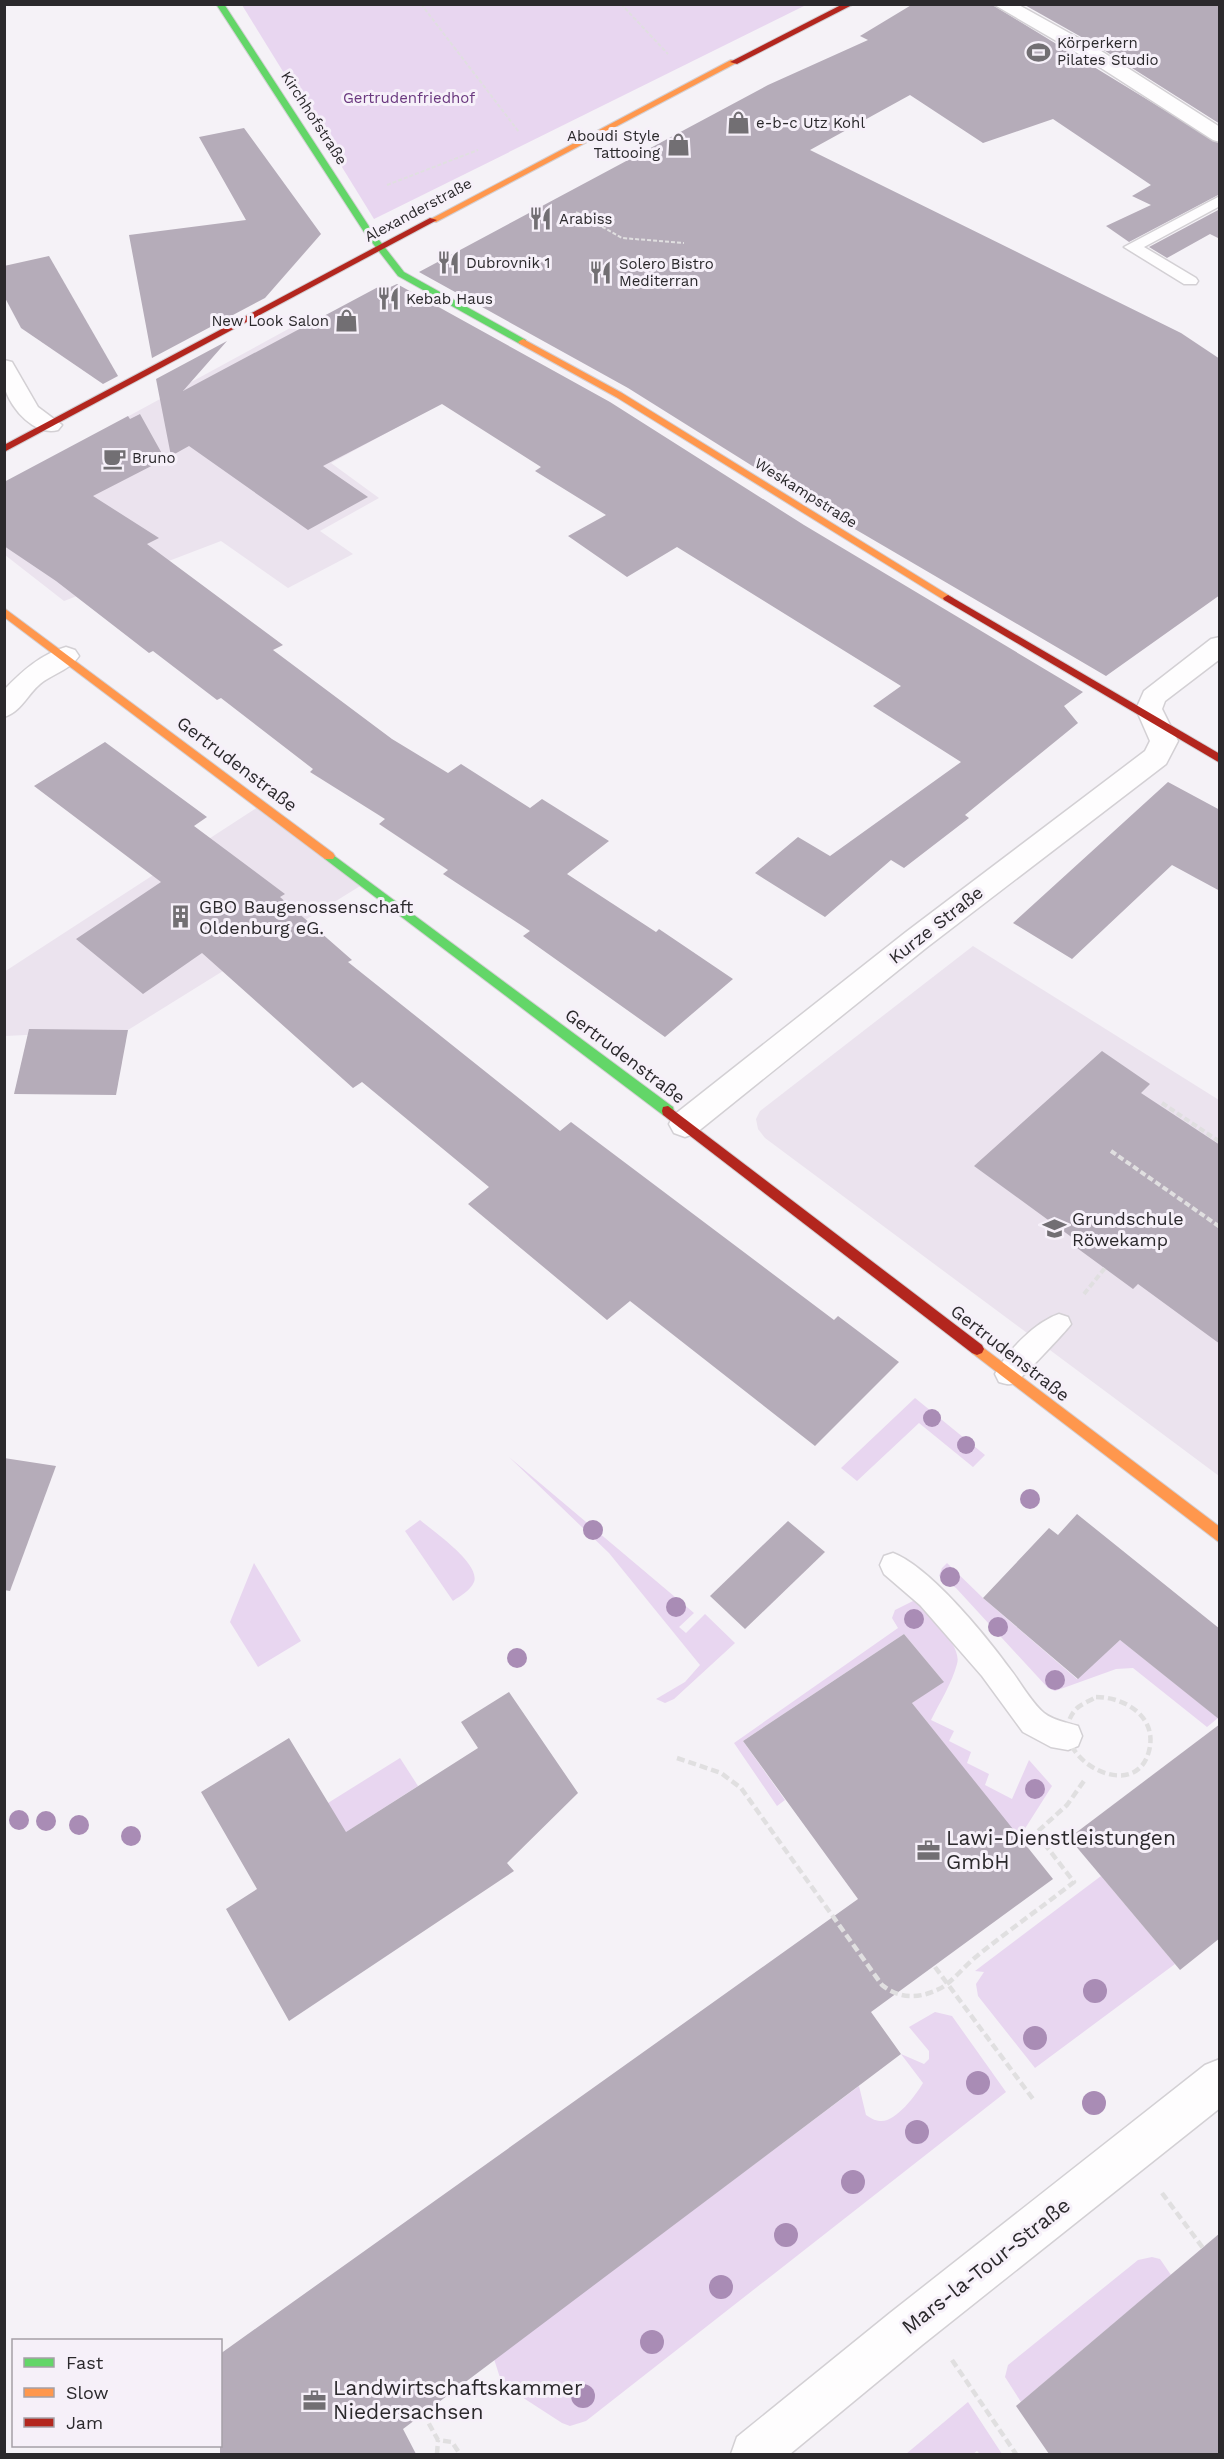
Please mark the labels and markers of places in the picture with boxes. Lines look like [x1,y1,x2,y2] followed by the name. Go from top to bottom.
[1057,34,1158,69] place label: Körperkern Pilates Studio
[1026,39,1052,65] sports icon: Körperkern Pilates Studio
[725,110,751,136] shop icon: e-b-c Utz Kohl
[756,114,865,132] place label: e-b-c Utz Kohl
[567,127,660,162] place label: Aboudi Style Tattooing
[665,132,691,158] shop icon: Aboudi Style Tattooing
[528,206,554,232] restaurant icon: Arabiss
[559,210,613,228] place label: Arabiss
[435,250,461,276] restaurant icon: Dubrovnik 1
[466,254,550,272] place label: Dubrovnik 1
[619,255,714,290] place label: Solero Bistro Mediterran
[588,260,614,286] restaurant icon: Solero Bistro Mediterran
[375,286,401,312] restaurant icon: Kebab Haus
[406,290,493,308] place label: Kebab Haus
[334,308,360,334] shop icon: New Look Salon
[211,312,329,330] place label: New Look Salon
[101,445,127,471] cafe icon: Bruno
[132,449,175,467] place label: Bruno
[199,896,414,938] place label: GBO Baugenossenschaft Oldenburg eG.
[168,904,194,930] building icon: GBO Baugenossenschaft Oldenburg eG.
[1072,1208,1184,1250] place label: Grundschule Röwekamp
[1041,1216,1067,1242] school or university icon: Grundschule Röwekamp
[946,1825,1176,1874] place label: Lawi-Dienstleistungen GmbH
[915,1837,941,1863] office icon: Lawi-Dienstleistungen GmbH
[333,2375,583,2424] place label: Landwirtschaftskammer Niedersachsen
[302,2387,328,2413] office icon: Landwirtschaftskammer Niedersachsen

